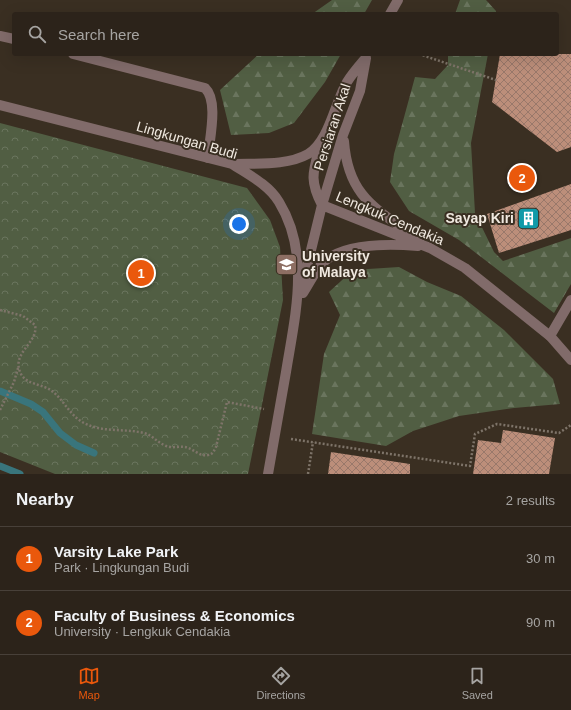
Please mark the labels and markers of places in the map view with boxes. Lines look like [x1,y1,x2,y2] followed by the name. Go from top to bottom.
[509,163,535,193] pin: 2
[516,205,542,231] building icon: Sayap Kiri
[446,210,514,226] place label: Sayap Kiri
[302,248,370,280] place label: University of Malaya
[273,251,299,277] school or university icon: University of Malaya
[128,258,154,288] pin: 1

